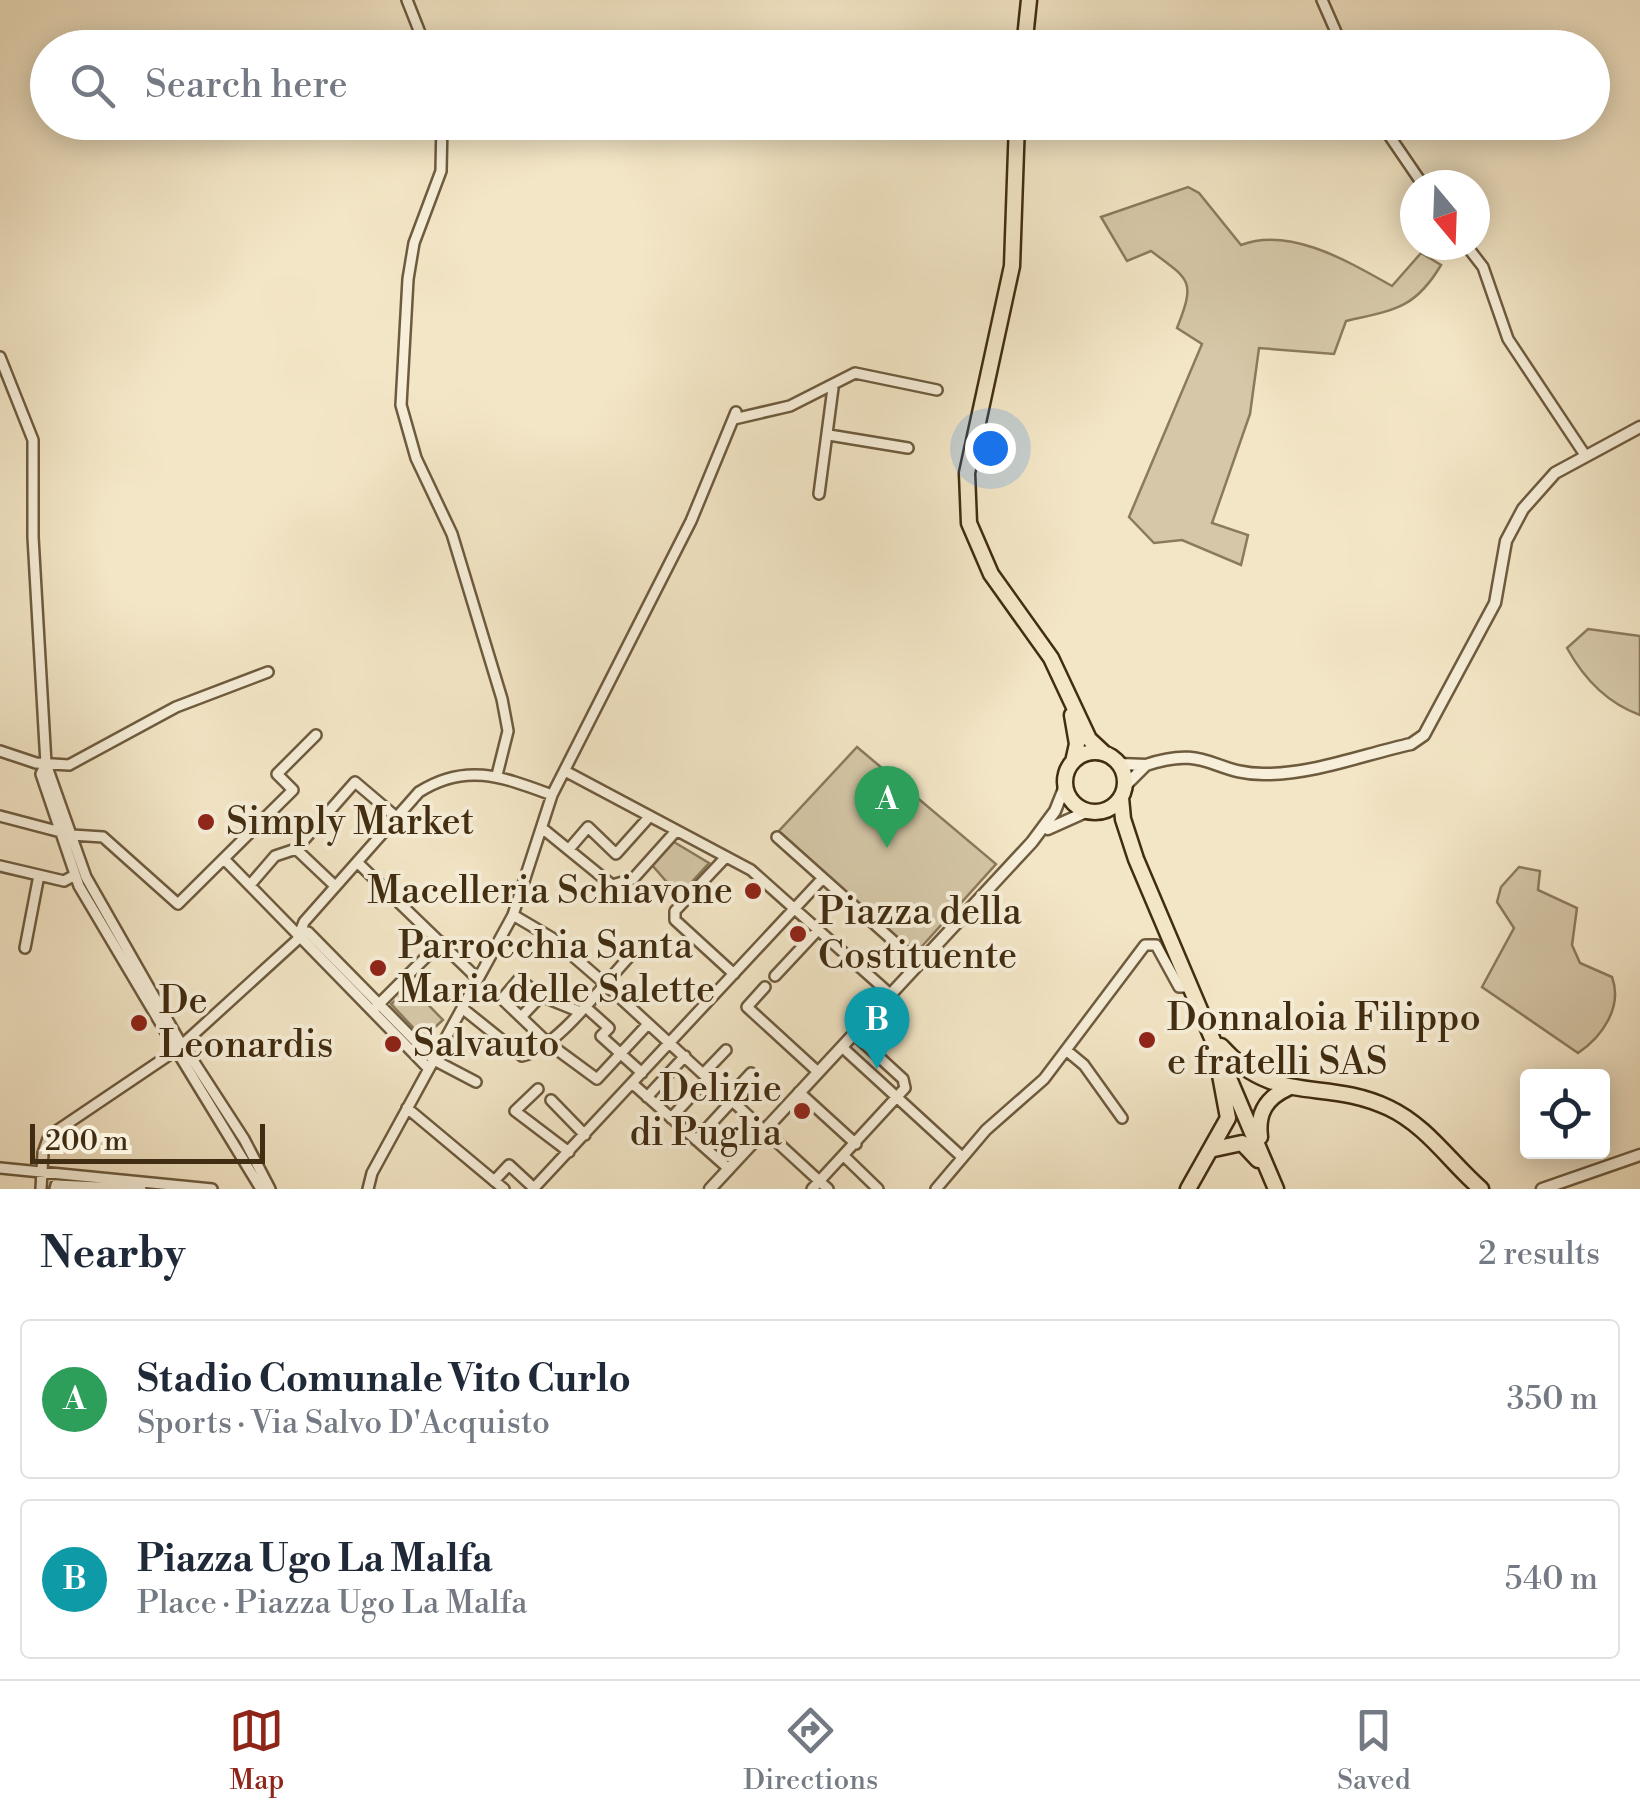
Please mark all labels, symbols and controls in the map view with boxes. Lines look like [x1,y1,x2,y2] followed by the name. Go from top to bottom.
[30,30,1610,140] search box
[65,58,120,113] icon: search
[145,62,348,109] text: Search here
[1400,170,1490,260] north arrow
[965,423,1016,474] your location
[854,766,920,848] pin: A
[226,799,474,846] place label: Simply Market
[195,811,217,833] marker: Simply Market
[367,868,733,915] place label: Macelleria Schiavone
[742,880,764,902] marker: Macelleria Schiavone
[818,889,1023,980] place label: Piazza della Costituente
[398,923,715,1014] place label: Parrocchia Santa Maria delle Salette
[787,923,809,945] marker: Piazza della Costituente
[367,957,389,979] marker: Parrocchia Santa Maria delle Salette
[159,978,333,1069] place label: De Leonardis
[844,986,910,1069] pin: B
[1167,995,1481,1086] place label: Donnaloia Filippo e fratelli SAS
[128,1012,150,1034] marker: De Leonardis
[413,1021,560,1068] place label: Salvauto
[1136,1029,1158,1051] marker: Donnaloia Filippo e fratelli SAS
[382,1033,404,1055] marker: Salvauto
[629,1066,783,1157] place label: Delizie di Puglia
[1520,1069,1610,1159] map controls
[1520,1069,1610,1159] button: locate
[791,1100,813,1122] marker: Delizie di Puglia
[30,1119,265,1164] scale bar
[45,1124,128,1159] text: 200 m
[40,1228,185,1281] text: Nearby
[1478,1234,1600,1274] text: 2 results
[137,1356,631,1403] text: Stadio Comunale Vito Curlo
[63,1379,86,1419] text: A
[1507,1379,1598,1419] text: 350 m
[137,1403,550,1443] text: Sports · Via Salvo D'Acquisto
[137,1536,493,1583] text: Piazza Ugo La Malfa
[62,1559,87,1599] text: B
[1505,1559,1598,1599] text: 540 m
[137,1583,527,1623] text: Place · Piazza Ugo La Malfa
[229,1703,284,1798] tab: Map
[743,1703,878,1798] tab: Directions
[1337,1703,1411,1798] tab: Saved

